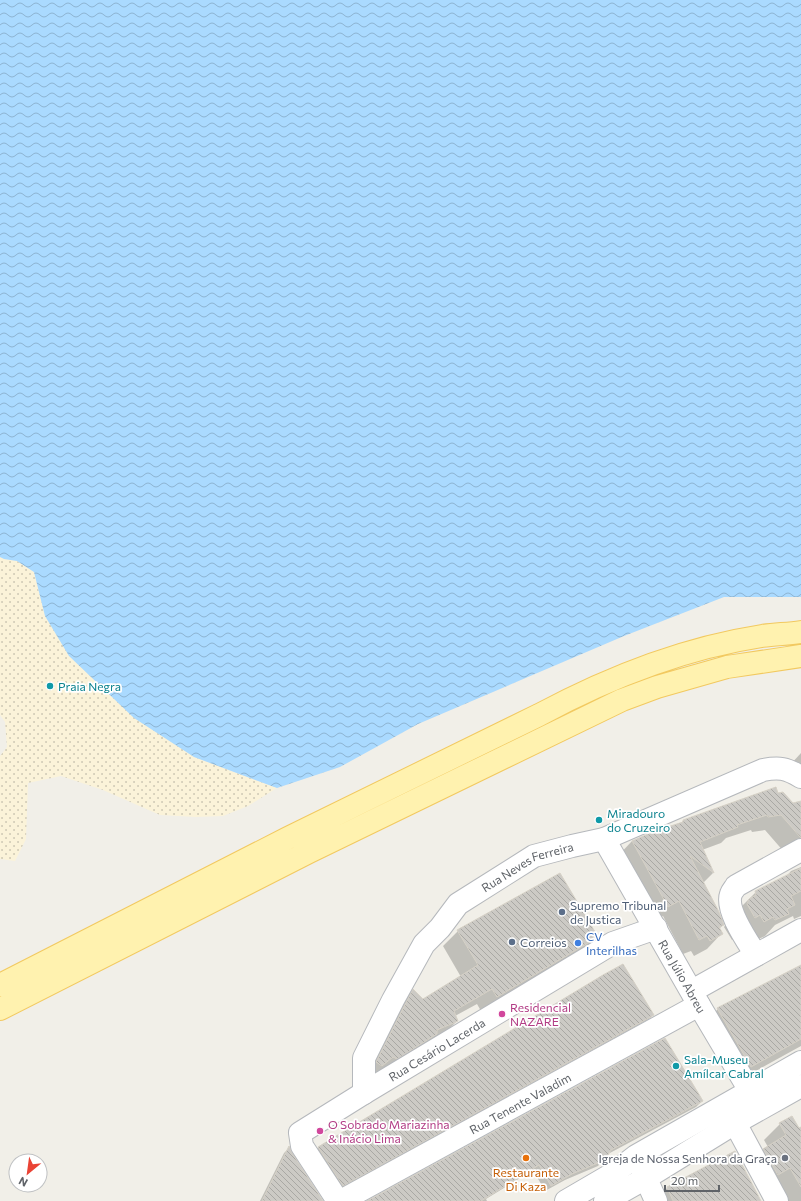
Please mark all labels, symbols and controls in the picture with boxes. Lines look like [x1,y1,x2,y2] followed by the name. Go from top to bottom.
[58,679,121,693] place label: Praia Negra
[45,681,55,691] marker: Praia Negra
[607,806,670,834] place label: Miradouro do Cruzeiro
[594,815,604,825] marker: Miradouro do Cruzeiro
[479,839,575,895] street label: Rua Neves Ferreira
[570,898,666,927] place label: Supremo Tribunal de Justica
[557,907,567,917] marker: Supremo Tribunal de Justica
[586,929,637,957] place label: CV Interilhas
[520,935,567,949] place label: Correios
[507,937,517,947] marker: Correios
[656,937,709,1015] street label: Rua Júlio Abreu
[573,938,583,948] marker: CV Interilhas
[510,1000,571,1028] place label: Residencial NAZARE
[497,1009,507,1019] marker: Residencial NAZARE
[386,1015,487,1084] street label: Rua Cesário Lacerda
[684,1052,764,1080] place label: Sala-Museu Amílcar Cabral
[671,1061,681,1071] marker: Sala-Museu Amílcar Cabral
[467,1070,573,1136] street label: Rua Tenente Valadim
[328,1117,450,1145] place label: O Sobrado Mariazinha & Inácio Lima
[315,1126,325,1136] marker: O Sobrado Mariazinha & Inácio Lima
[598,1151,777,1165] place label: Igreja de Nossa Senhora da Graça
[8,1153,48,1193] north arrow
[521,1153,531,1163] marker: Restaurante Di Kaza
[780,1153,790,1163] marker: Igreja de Nossa Senhora da Graça
[493,1165,559,1193] place label: Restaurante Di Kaza
[665,1167,719,1193] scale bar
[671,1173,698,1187] text: 20 m
[16,1174,30,1190] text: N

